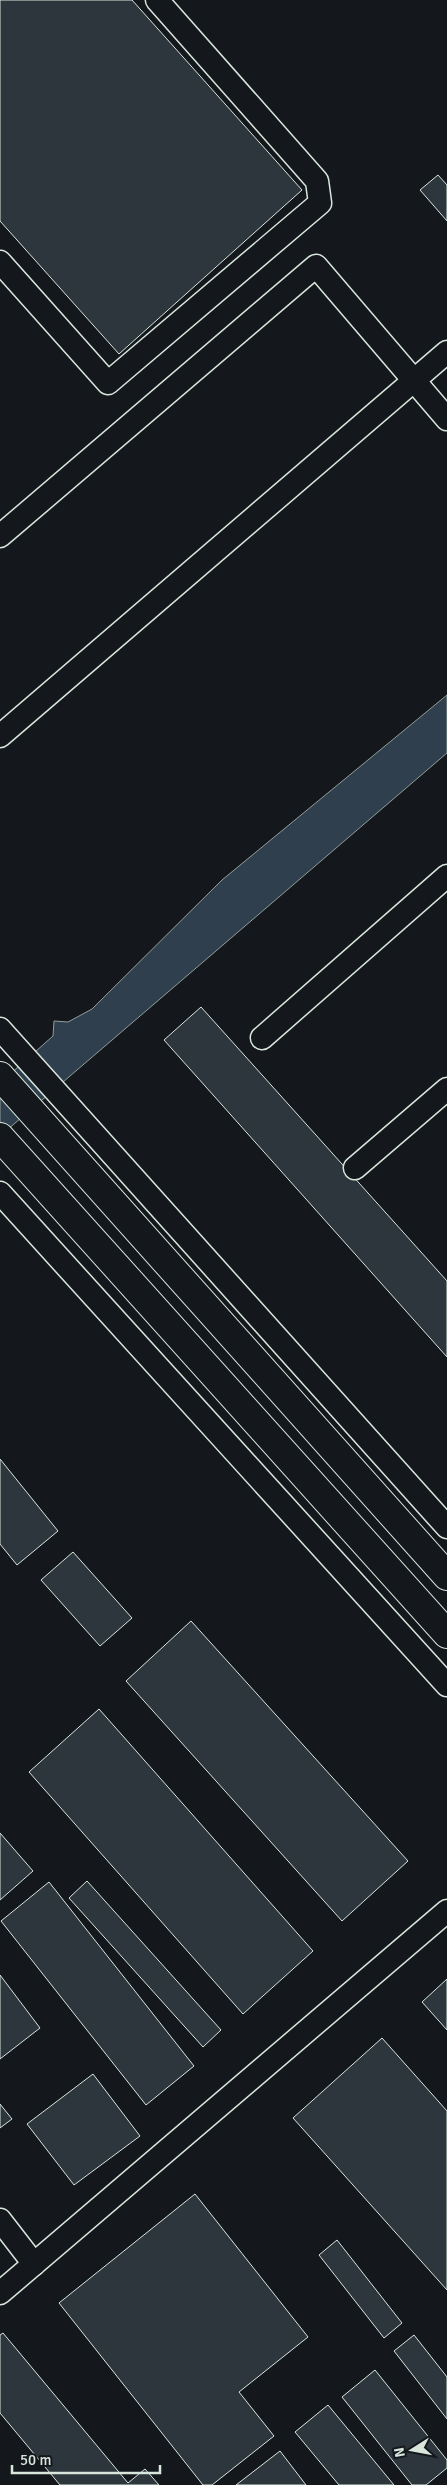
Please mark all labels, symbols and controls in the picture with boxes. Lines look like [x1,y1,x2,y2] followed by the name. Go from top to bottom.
[387,2425,437,2475] north arrow
[12,2442,160,2474] scale bar
[390,2446,409,2459] text: N
[20,2451,51,2469] text: 50 m

